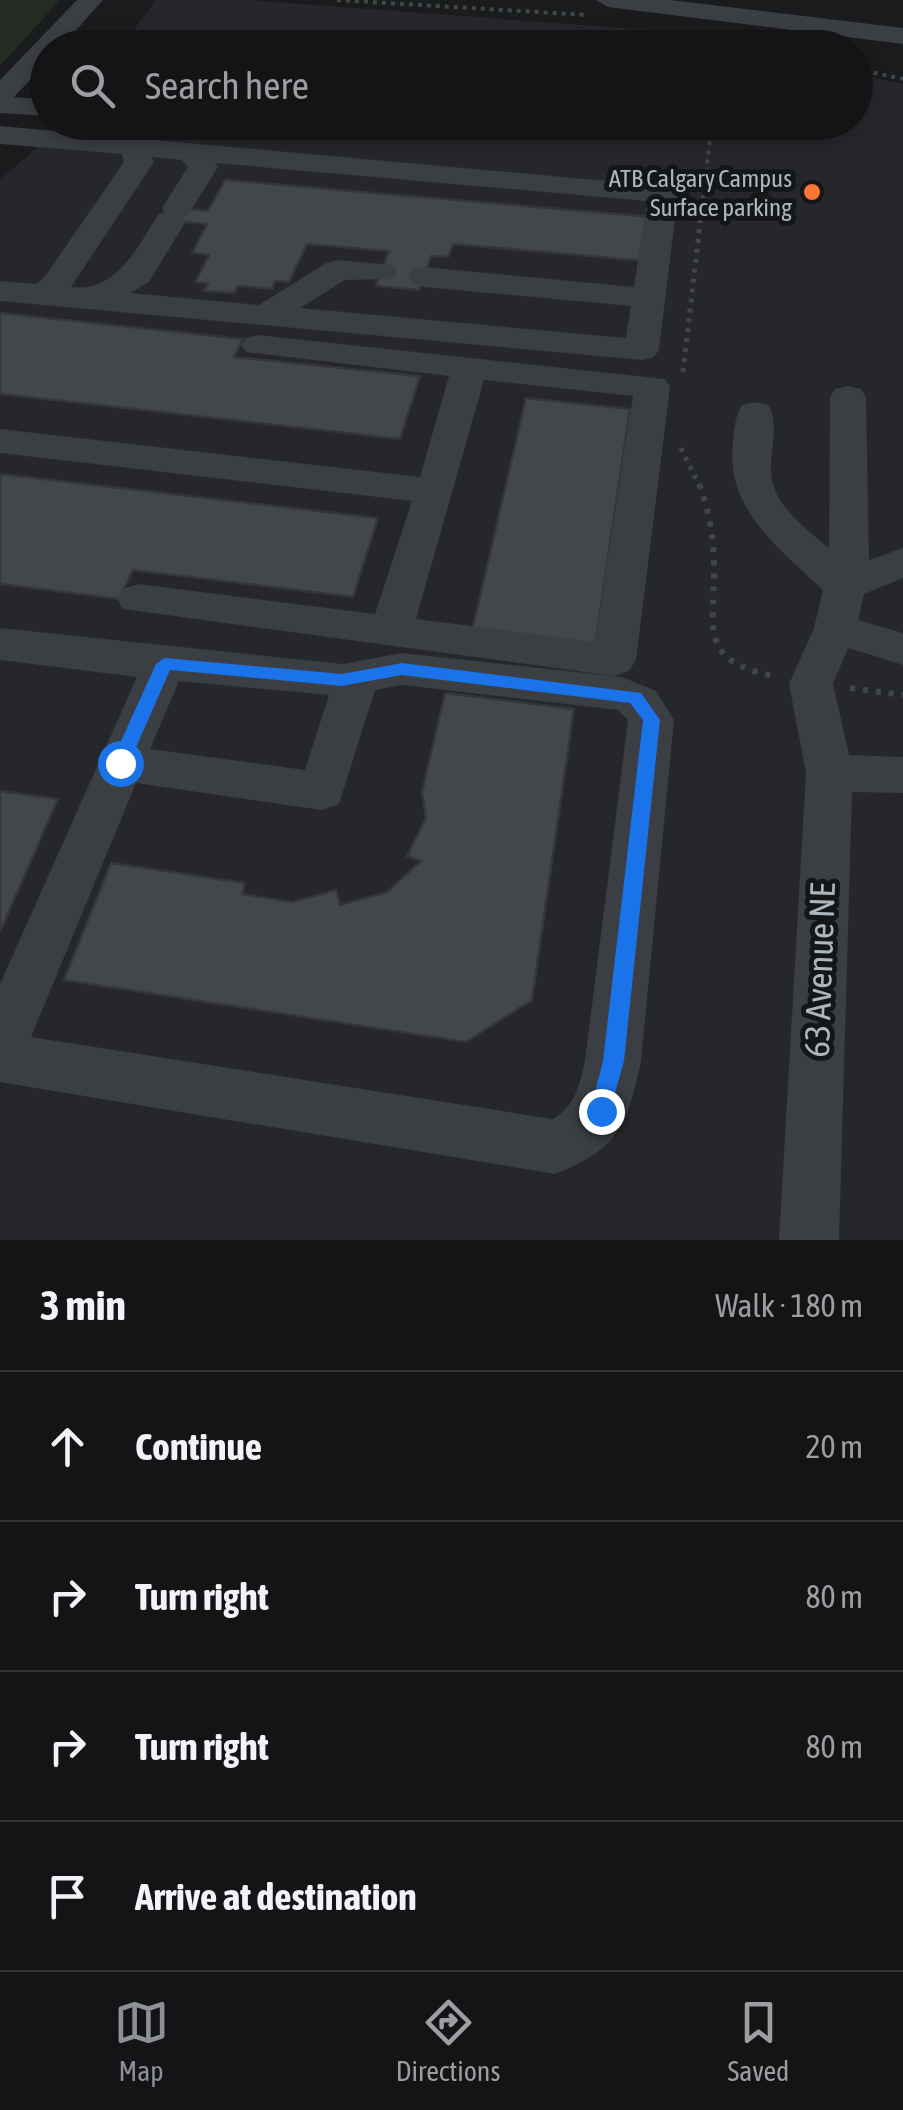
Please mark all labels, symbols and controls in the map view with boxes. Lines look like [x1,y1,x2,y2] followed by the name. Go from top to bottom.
[30,30,873,140] search box
[65,58,120,113] icon: search
[145,64,309,107] text: Search here
[609,164,792,221] place label: ATB Calgary Campus Surface parking
[801,181,823,203] marker: ATB Calgary Campus Surface parking
[98,741,144,787] route start
[796,882,842,1058] street label: 63 Avenue NE
[579,1089,625,1135] route end
[40,1281,126,1329] text: 3 min
[715,1287,863,1324] text: Walk · 180 m
[40,1419,95,1474] icon: ahead
[135,1425,262,1468] text: Continue
[805,1428,863,1465] text: 20 m
[40,1569,95,1624] icon: right
[135,1575,269,1618] text: Turn right
[805,1578,863,1615] text: 80 m
[40,1719,95,1774] icon: right
[135,1725,269,1768] text: Turn right
[805,1728,863,1765] text: 80 m
[40,1869,95,1924] icon: arrive
[135,1875,417,1918] text: Arrive at destination
[114,1995,169,2087] tab: Map
[396,1995,500,2087] tab: Directions
[728,1995,789,2087] tab: Saved

